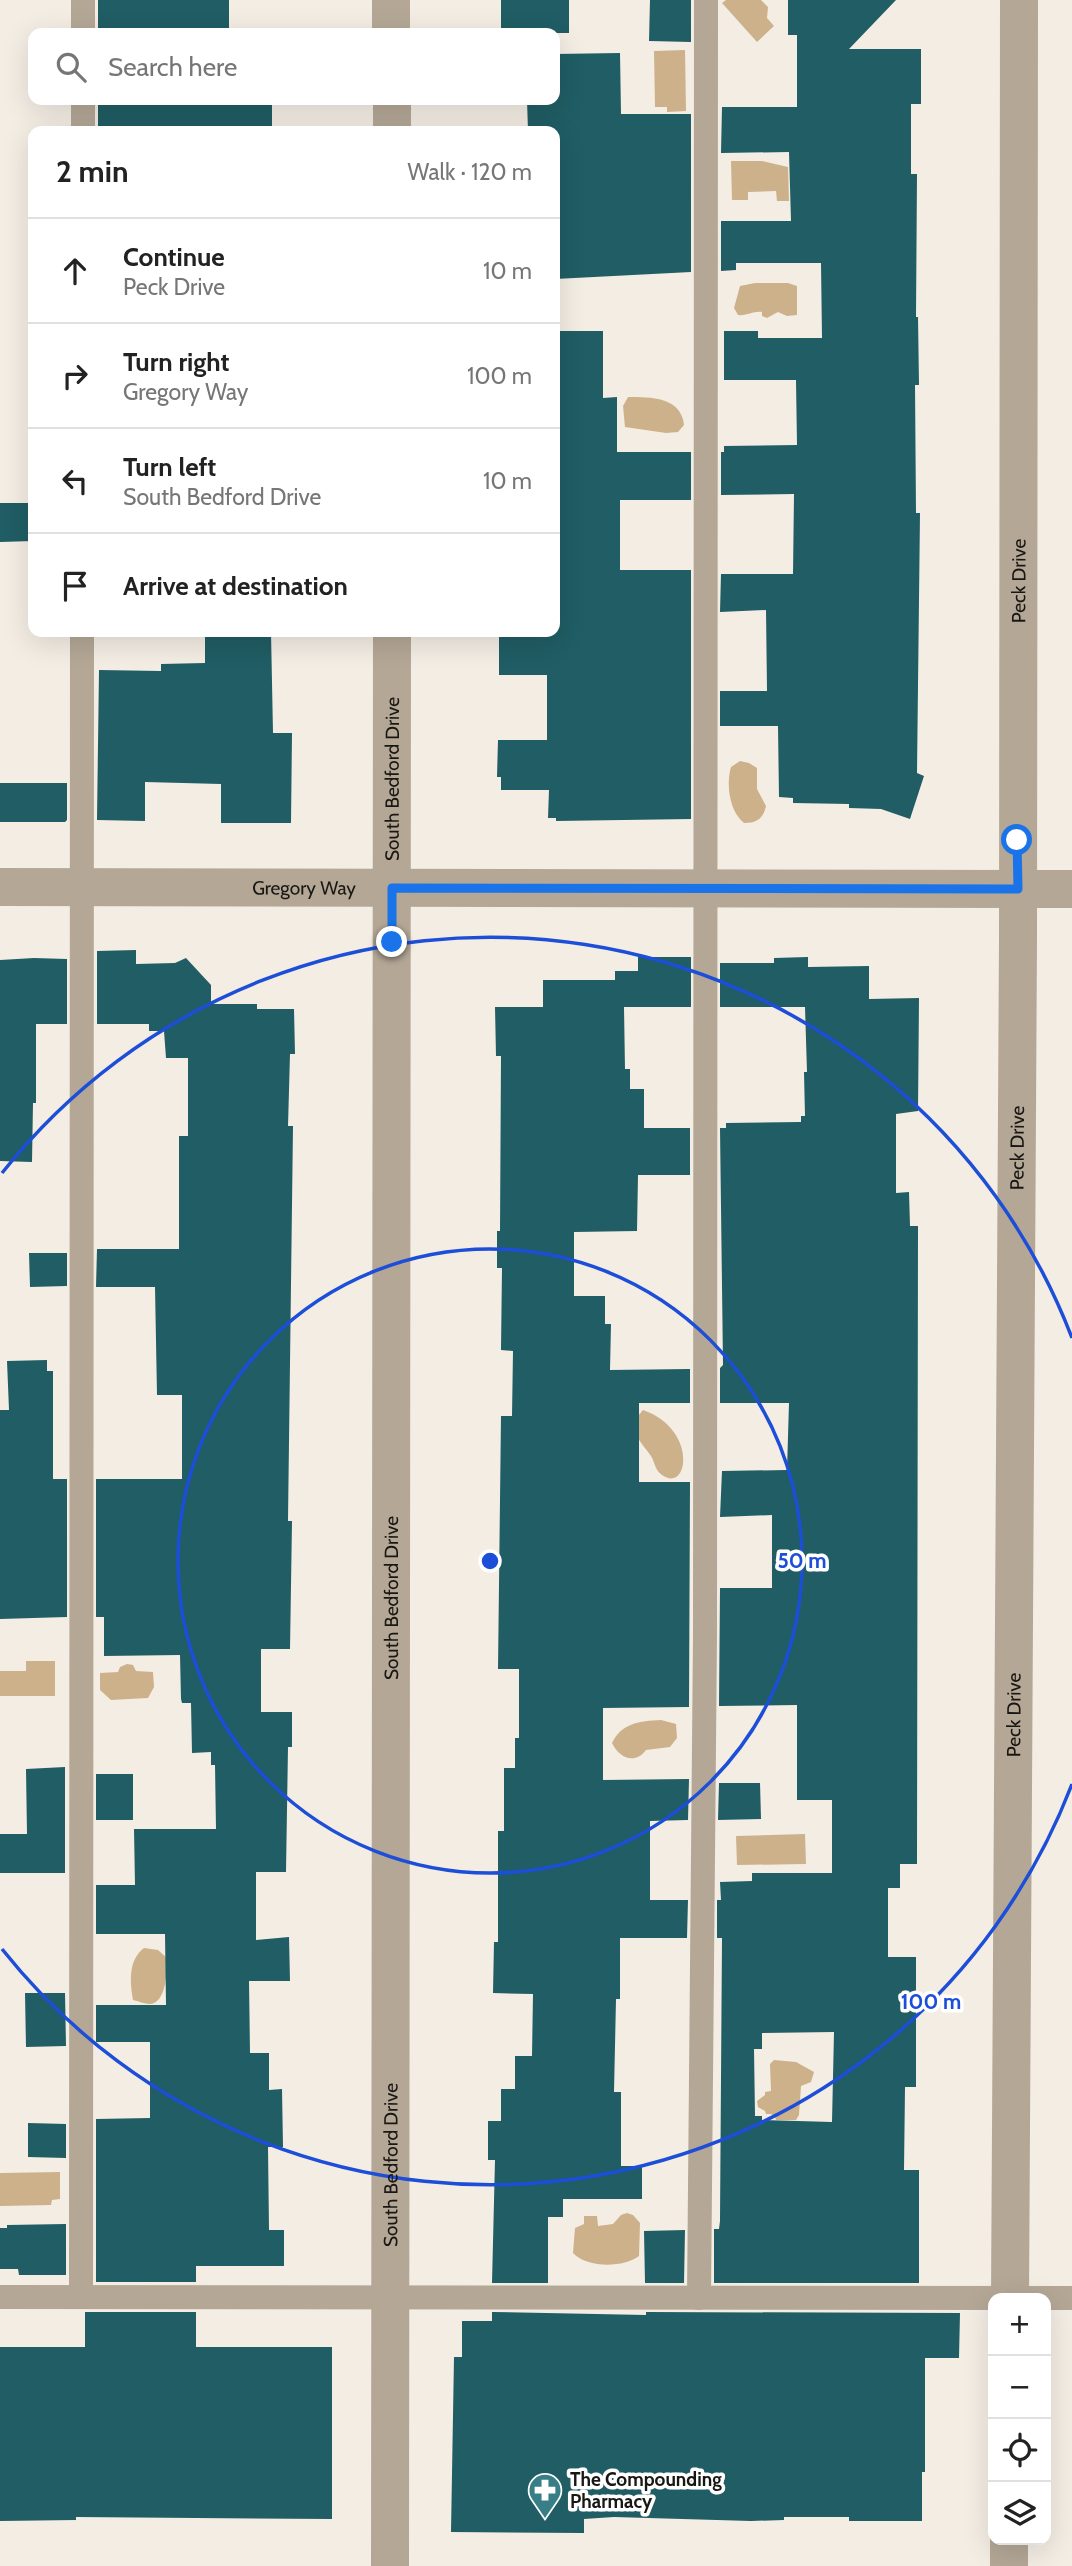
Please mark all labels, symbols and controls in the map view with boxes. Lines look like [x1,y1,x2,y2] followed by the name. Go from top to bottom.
[28,28,560,105] search box
[52,48,90,86] icon: search
[108,51,237,83] text: Search here
[56,153,128,190] text: 2 min
[408,158,532,186] text: Walk · 120 m
[123,241,225,273] text: Continue
[56,252,94,290] icon: ahead
[483,257,532,285] text: 10 m
[123,273,225,301] text: Peck Drive
[123,346,229,378] text: Turn right
[56,357,94,395] icon: right
[467,362,532,390] text: 100 m
[123,378,248,406] text: Gregory Way
[123,451,216,483] text: Turn left
[56,462,94,500] icon: left
[483,467,532,495] text: 10 m
[123,483,321,511] text: South Bedford Drive
[1007,539,1030,623] street label: Peck Drive
[56,567,94,605] icon: arrive
[123,570,348,602] text: Arrive at destination
[380,697,403,861] street label: South Bedford Drive
[1001,824,1032,855] route start
[252,876,356,899] street label: Gregory Way
[376,926,407,957] route end
[1005,1105,1029,1190] street label: Peck Drive
[379,1516,403,1680] street label: South Bedford Drive
[777,1548,827,1573] text: 50 m
[478,1549,502,1573] centre of rings
[1002,1672,1025,1757] street label: Peck Drive
[901,1989,961,2014] text: 100 m
[379,2083,402,2247] street label: South Bedford Drive
[988,2293,1051,2545] map controls
[988,2293,1051,2356] button: +
[988,2356,1051,2419] button: −
[988,2419,1051,2482] button: locate
[570,2468,722,2513] place label: The Compounding Pharmacy
[526,2471,564,2520] pharmacy icon: The Compounding Pharmacy
[988,2482,1051,2545] button: layers

